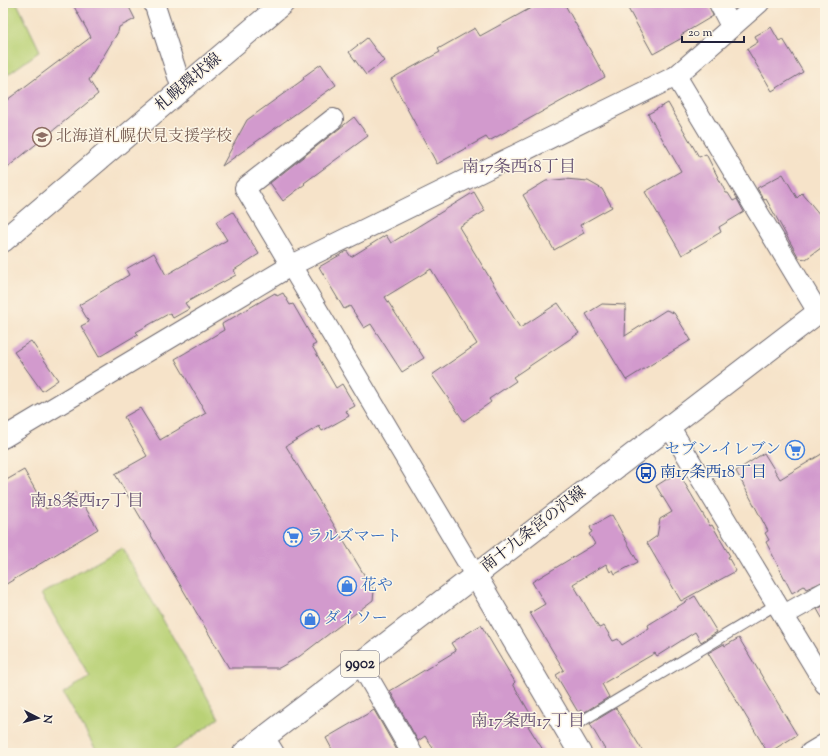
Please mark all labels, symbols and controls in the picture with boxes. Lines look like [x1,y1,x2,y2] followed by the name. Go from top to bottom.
[682,18,744,44] scale bar
[688,24,713,42] text: 20 m
[151,48,227,118] street label: 札幌環状線
[31,126,53,148] school or university icon: 北海道札幌伏見支援学校
[56,126,232,149] place label: 北海道札幌伏見支援学校
[462,156,576,180] district label: 南17条西18丁目
[665,439,781,462] place label: セブン-イレブン
[784,439,806,461] supermarket icon: セブン-イレブン
[635,462,657,484] bus stop icon: 南17条西18丁目
[660,462,767,485] place label: 南17条西18丁目
[476,482,592,578] street label: 南十九条宮の沢線
[30,490,144,514] district label: 南18条西17丁目
[282,526,304,548] supermarket icon: ラルズマート
[307,526,402,549] place label: ラルズマート
[336,575,358,597] shop icon: 花や
[361,575,393,598] place label: 花や
[299,608,321,630] shop icon: ダイソー
[324,608,388,631] place label: ダイソー
[341,651,379,677] road number: 9902
[18,698,58,738] north arrow
[471,710,585,734] district label: 南17条西17丁目
[39,713,55,724] text: N

